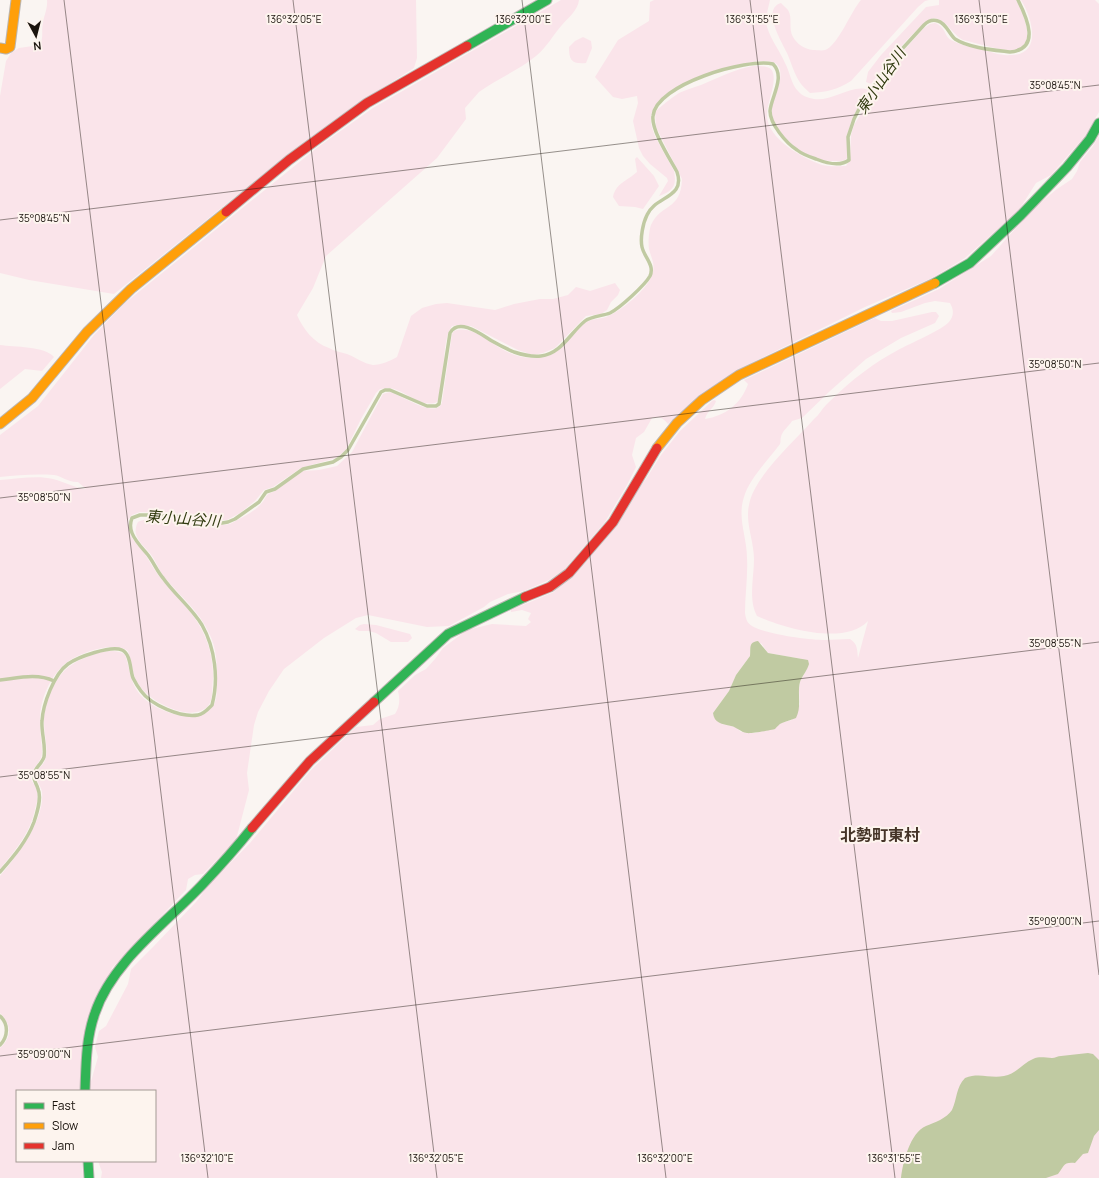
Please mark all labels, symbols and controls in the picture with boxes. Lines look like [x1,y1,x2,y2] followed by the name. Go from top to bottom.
[267,12,322,26] text: 136°32'05"E
[495,12,551,26] text: 136°32'00"E
[726,12,779,26] text: 136°31'55"E
[954,12,1008,26] text: 136°31'50"E
[16,16,56,56] north arrow
[32,38,42,54] text: N
[851,42,911,118] water label: 東小山谷川
[1029,78,1081,92] text: 35°08'45"N
[18,211,70,225] text: 35°08'45"N
[1029,357,1081,371] text: 35°08'50"N
[18,490,70,504] text: 35°08'50"N
[145,505,223,532] water label: 東小山谷川
[1029,636,1081,650] text: 35°08'55"N
[18,768,70,782] text: 35°08'55"N
[840,824,920,846] district label: 北勢町東村
[1028,914,1082,928] text: 35°09'00"N
[17,1047,71,1061] text: 35°09'00"N
[16,1090,156,1162] legend
[52,1097,76,1114] text: Fast
[52,1117,78,1134] text: Slow
[52,1137,74,1154] text: Jam
[180,1151,234,1165] text: 136°32'10"E
[409,1151,464,1165] text: 136°32'05"E
[637,1151,693,1165] text: 136°32'00"E
[868,1151,921,1165] text: 136°31'55"E

